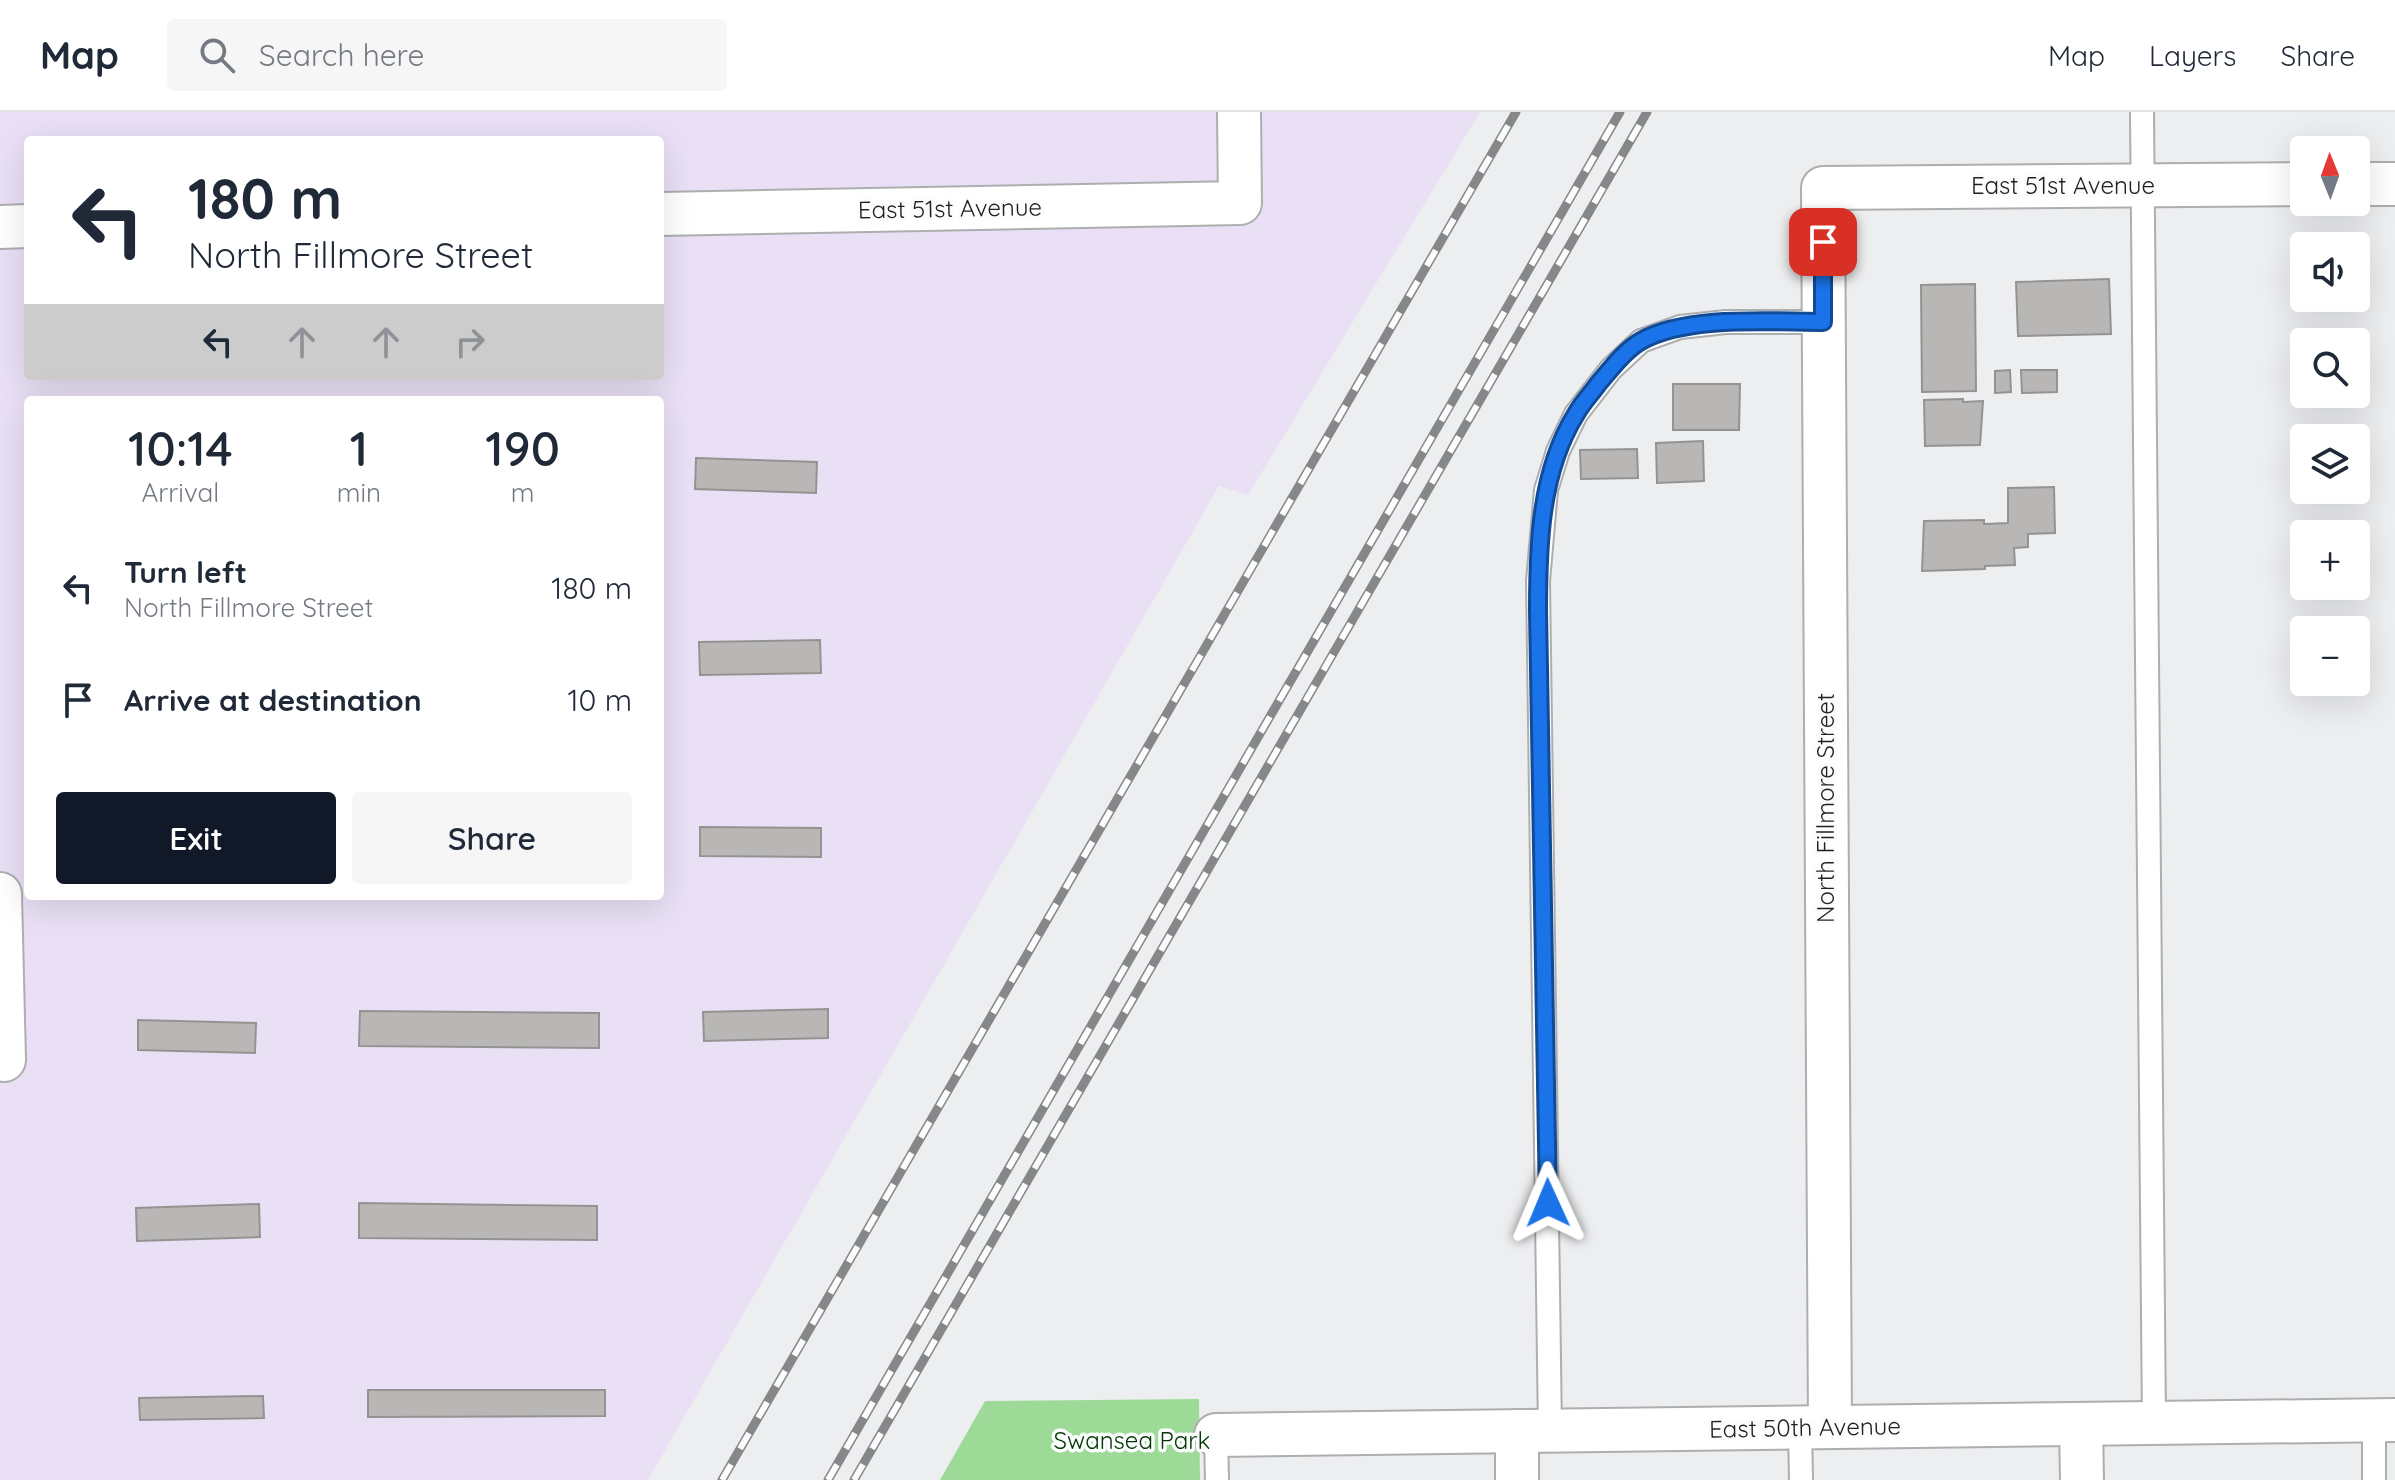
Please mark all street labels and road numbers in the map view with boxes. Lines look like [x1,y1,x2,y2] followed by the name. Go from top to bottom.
[1971,170,2155,200] street label: East 51st Avenue
[858,191,1042,225] street label: East 51st Avenue
[1810,693,1840,923] street label: North Fillmore Street
[1709,1410,1901,1444] street label: East 50th Avenue

